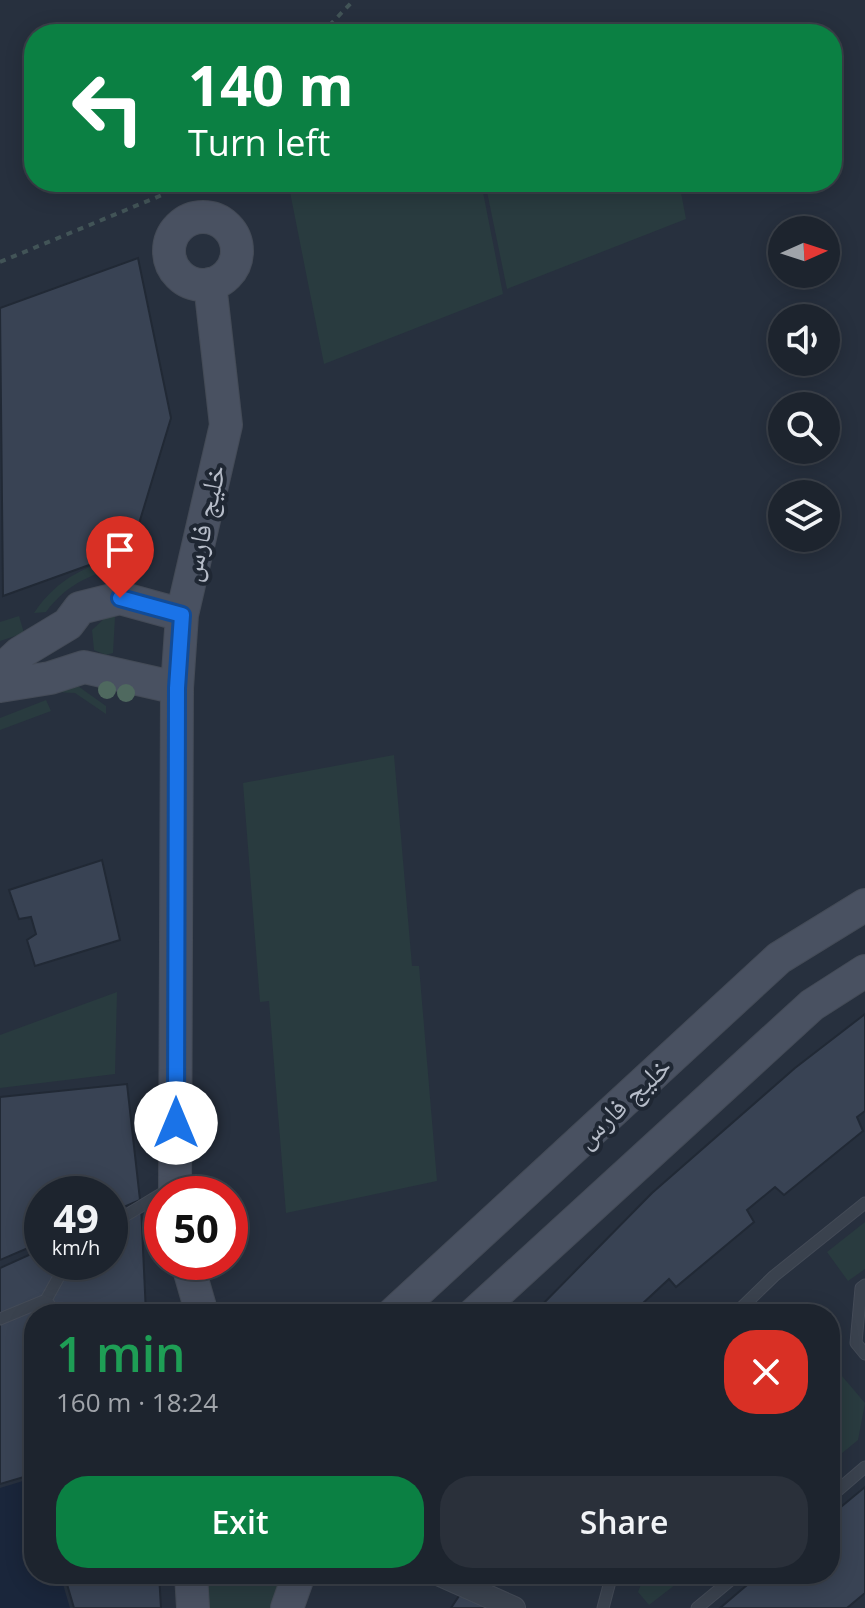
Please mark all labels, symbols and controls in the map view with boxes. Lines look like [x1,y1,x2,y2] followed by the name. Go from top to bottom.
[188,46,354,122] text: 140 m
[56,56,160,160] icon: left
[188,118,330,167] text: Turn left
[768,216,840,288] north arrow
[768,216,840,552] map controls
[768,304,840,376] button: sound
[768,392,840,464] button: search
[170,461,234,585] street label: خلیج فارس
[768,480,840,552] button: layers
[86,516,154,598] pin
[98,528,142,572] icon: arrive
[566,1047,679,1156] street label: خلیج فارس
[134,1081,218,1165] position arrow
[144,1176,248,1280] speed limit sign: 50
[53,1190,99,1245] text: 49
[52,1234,100,1261] text: km/h
[56,1321,186,1386] text: 1 min
[724,1330,808,1414] button: close
[56,1384,218,1420] text: 160 m · 18:24
[56,1476,424,1568] button: Exit
[440,1476,808,1568] button: Share

